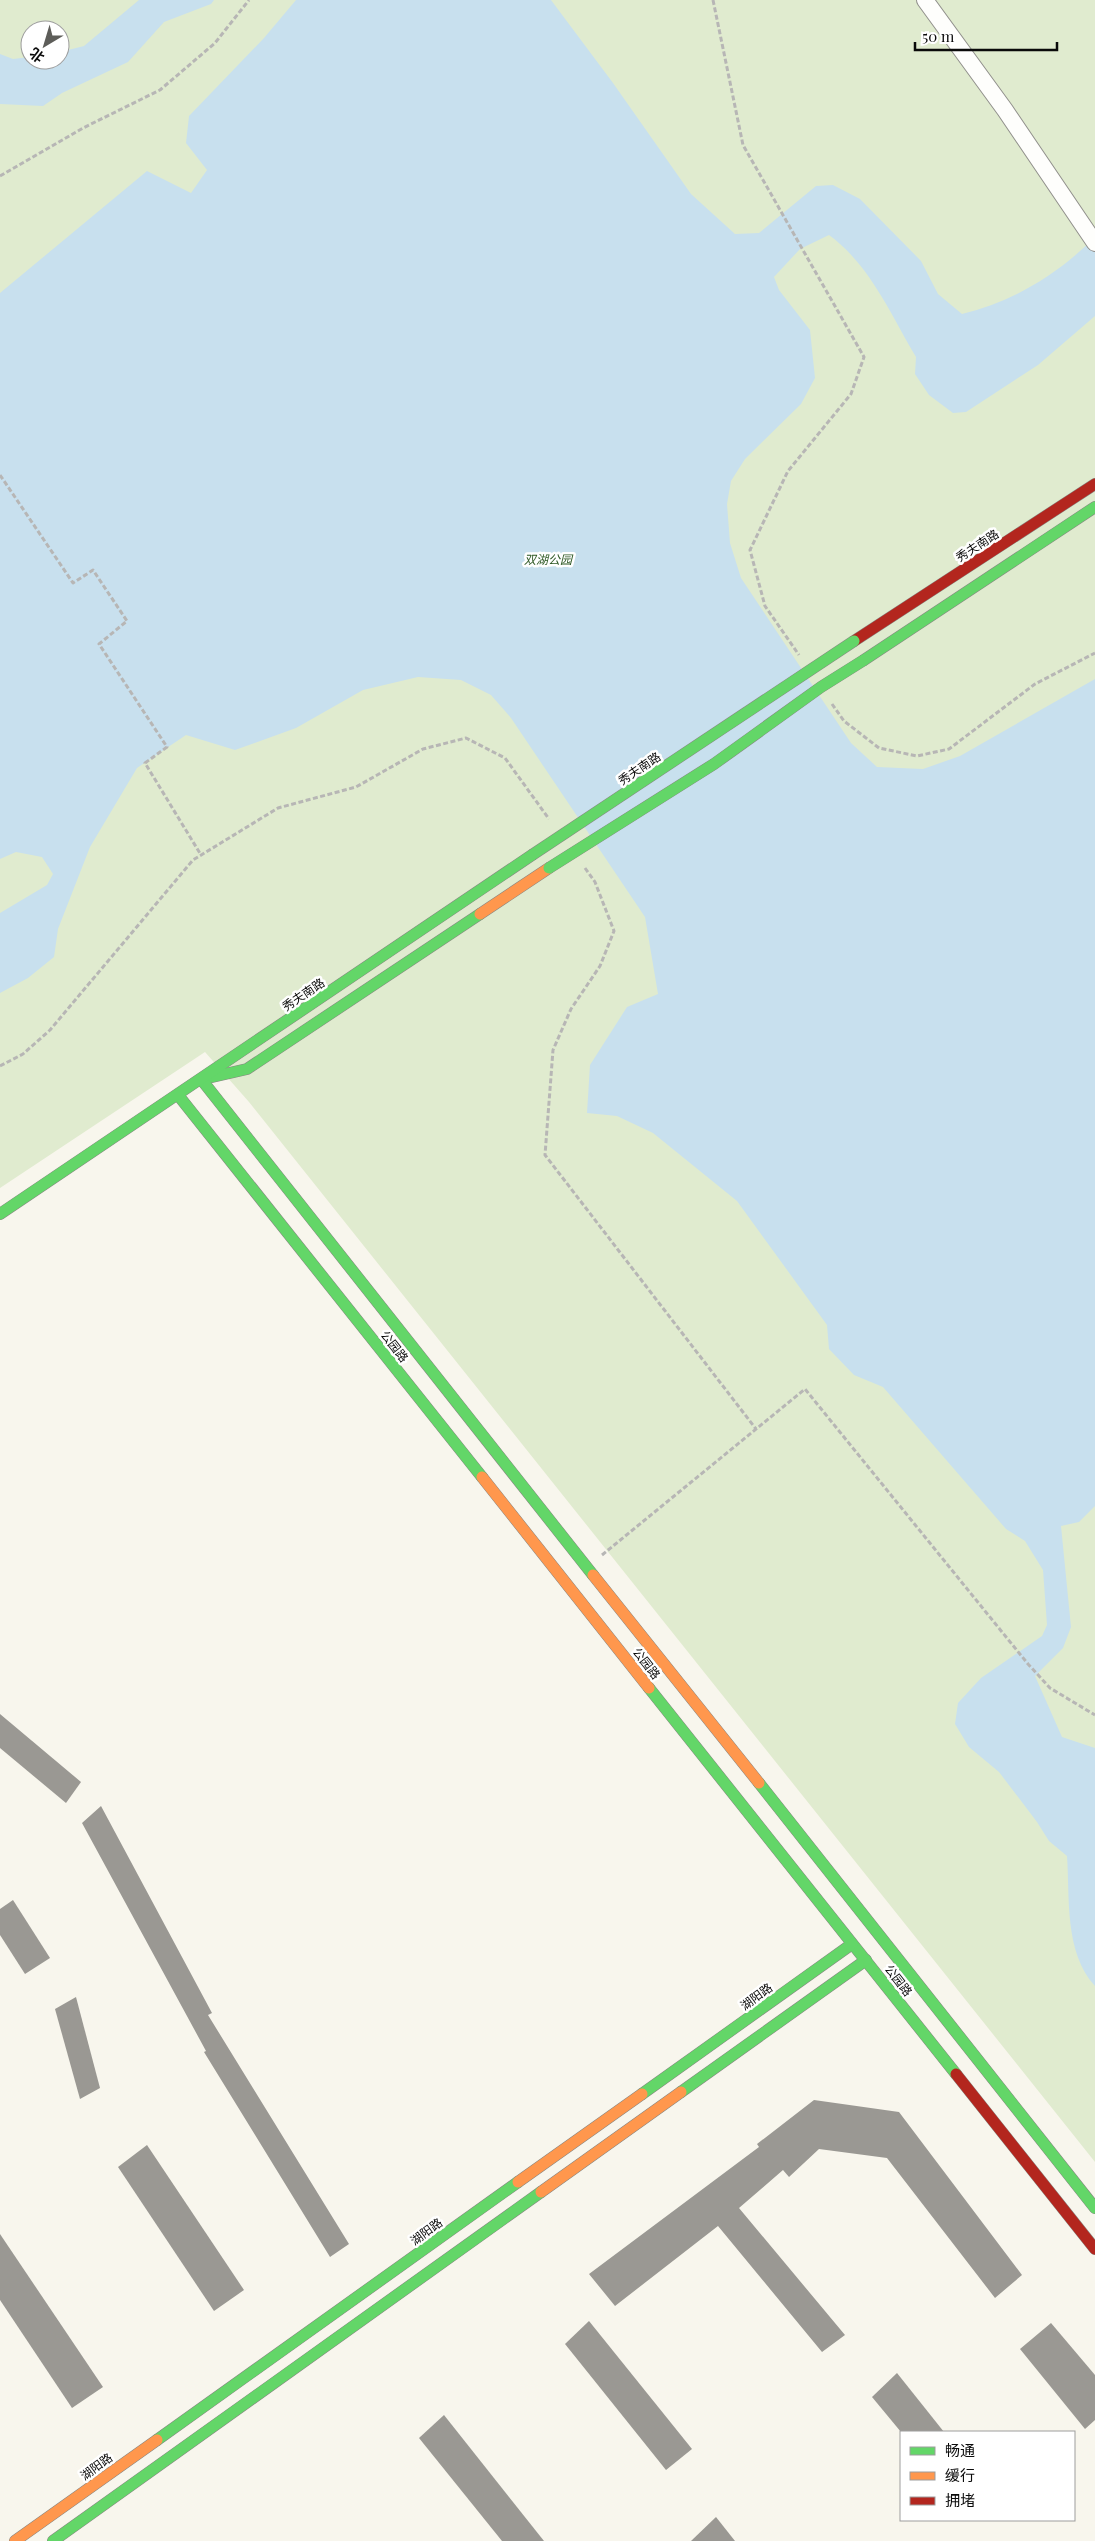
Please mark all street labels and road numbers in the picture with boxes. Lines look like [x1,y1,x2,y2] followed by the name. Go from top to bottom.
[953,525,1001,565] street label: 秀夫南路
[615,748,663,788] street label: 秀夫南路
[279,974,327,1014] street label: 秀夫南路
[378,1327,412,1365] street label: 公园路
[630,1644,664,1682] street label: 公园路
[882,1961,916,1999] street label: 公园路
[737,1979,775,2013] street label: 湖阳路
[407,2214,445,2248] street label: 湖阳路
[77,2449,115,2483] street label: 湖阳路

